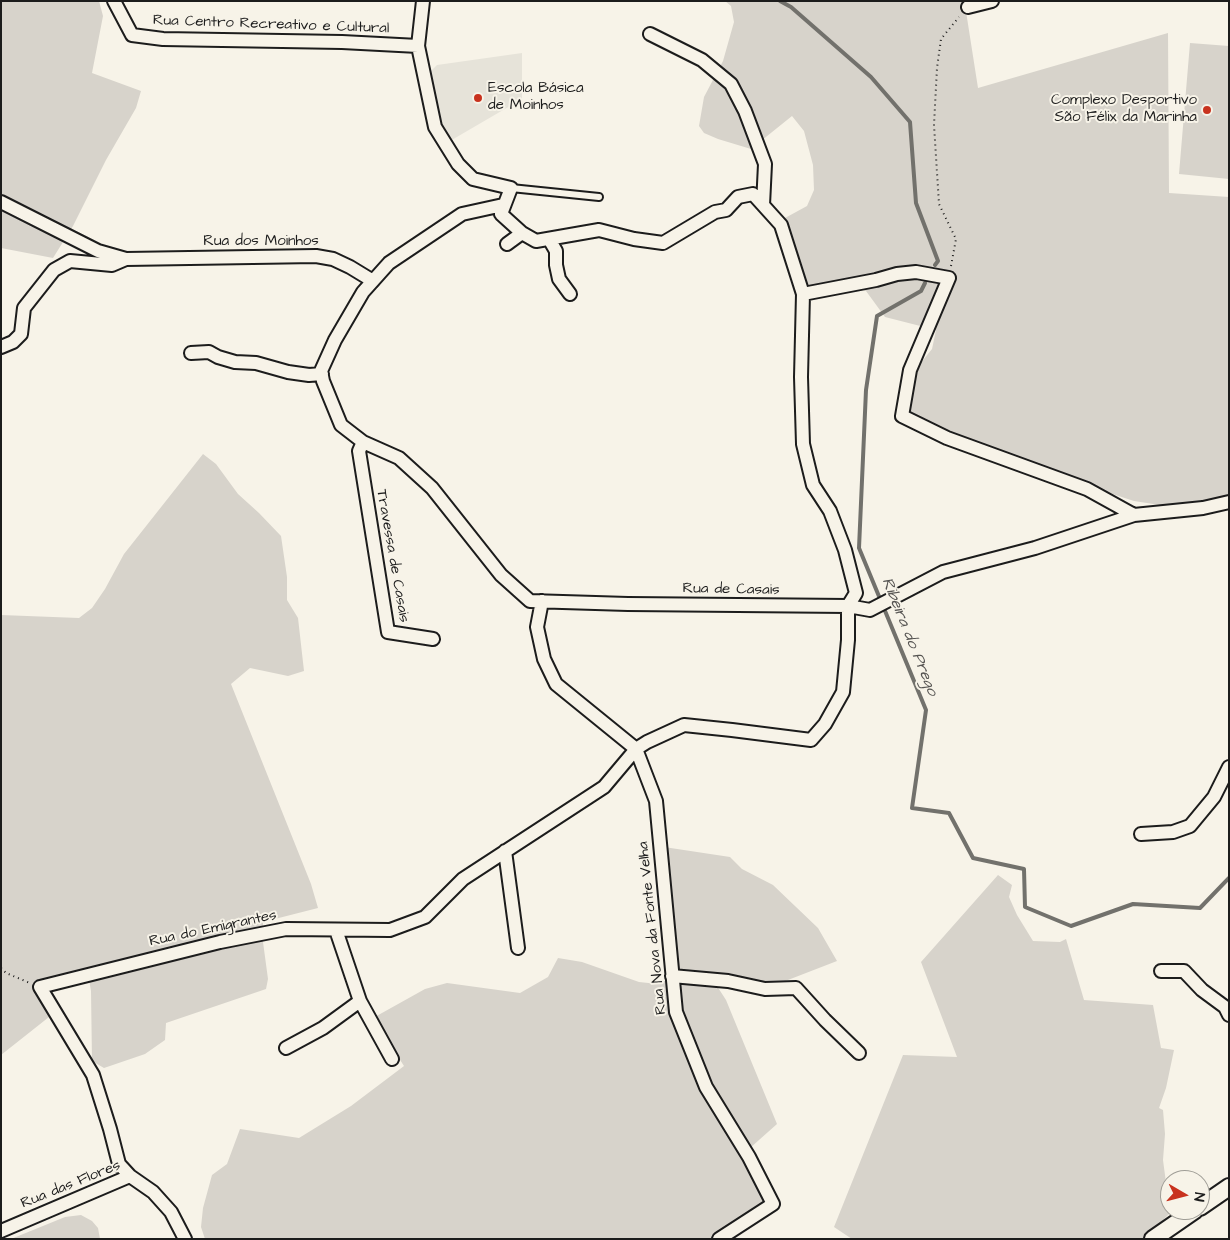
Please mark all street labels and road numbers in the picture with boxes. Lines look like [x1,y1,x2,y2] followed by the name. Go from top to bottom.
[153,12,389,38] street label: Rua Centro Recreativo e Cultural
[203,233,319,251] street label: Rua dos Moinhos
[371,488,413,624] street label: Travessa de Casais
[682,580,780,600] street label: Rua de Casais
[635,841,671,1015] street label: Rua Nova da Fonte Velha
[148,907,278,951] street label: Rua do Emigrantes
[19,1157,123,1213] street label: Rua das Flores

